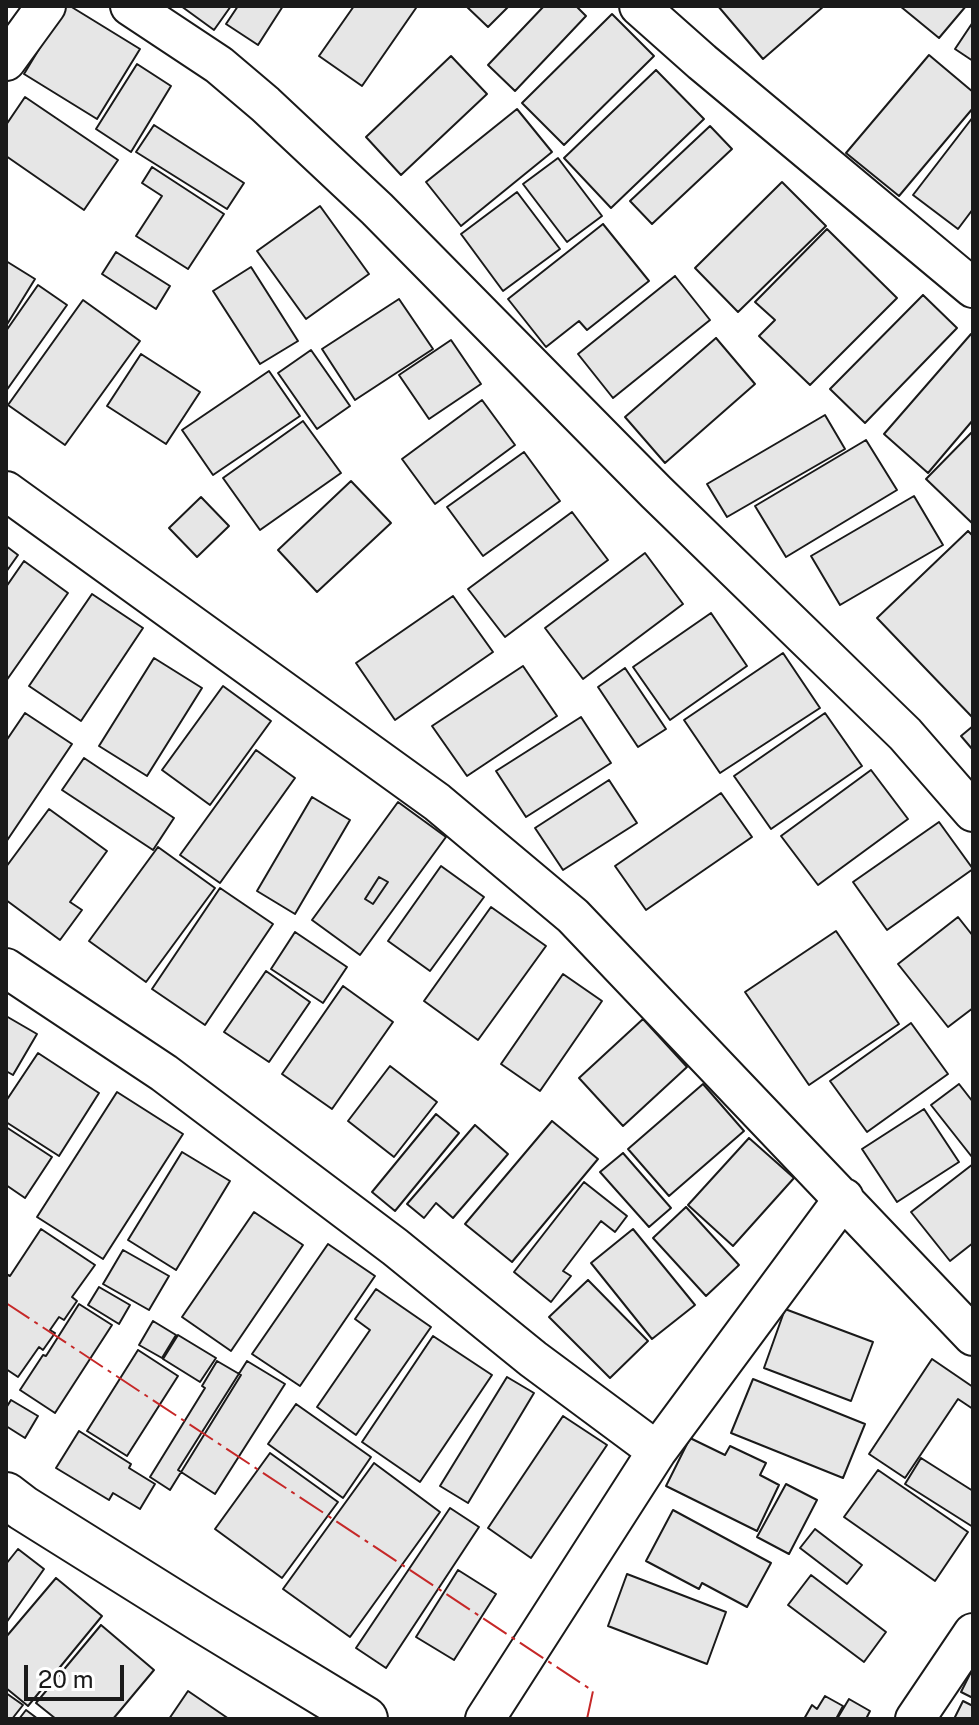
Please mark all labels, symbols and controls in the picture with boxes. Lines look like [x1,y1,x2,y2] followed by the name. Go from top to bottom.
[28,1649,128,1699] scale bar
[38,1665,94,1693] text: 20 m

